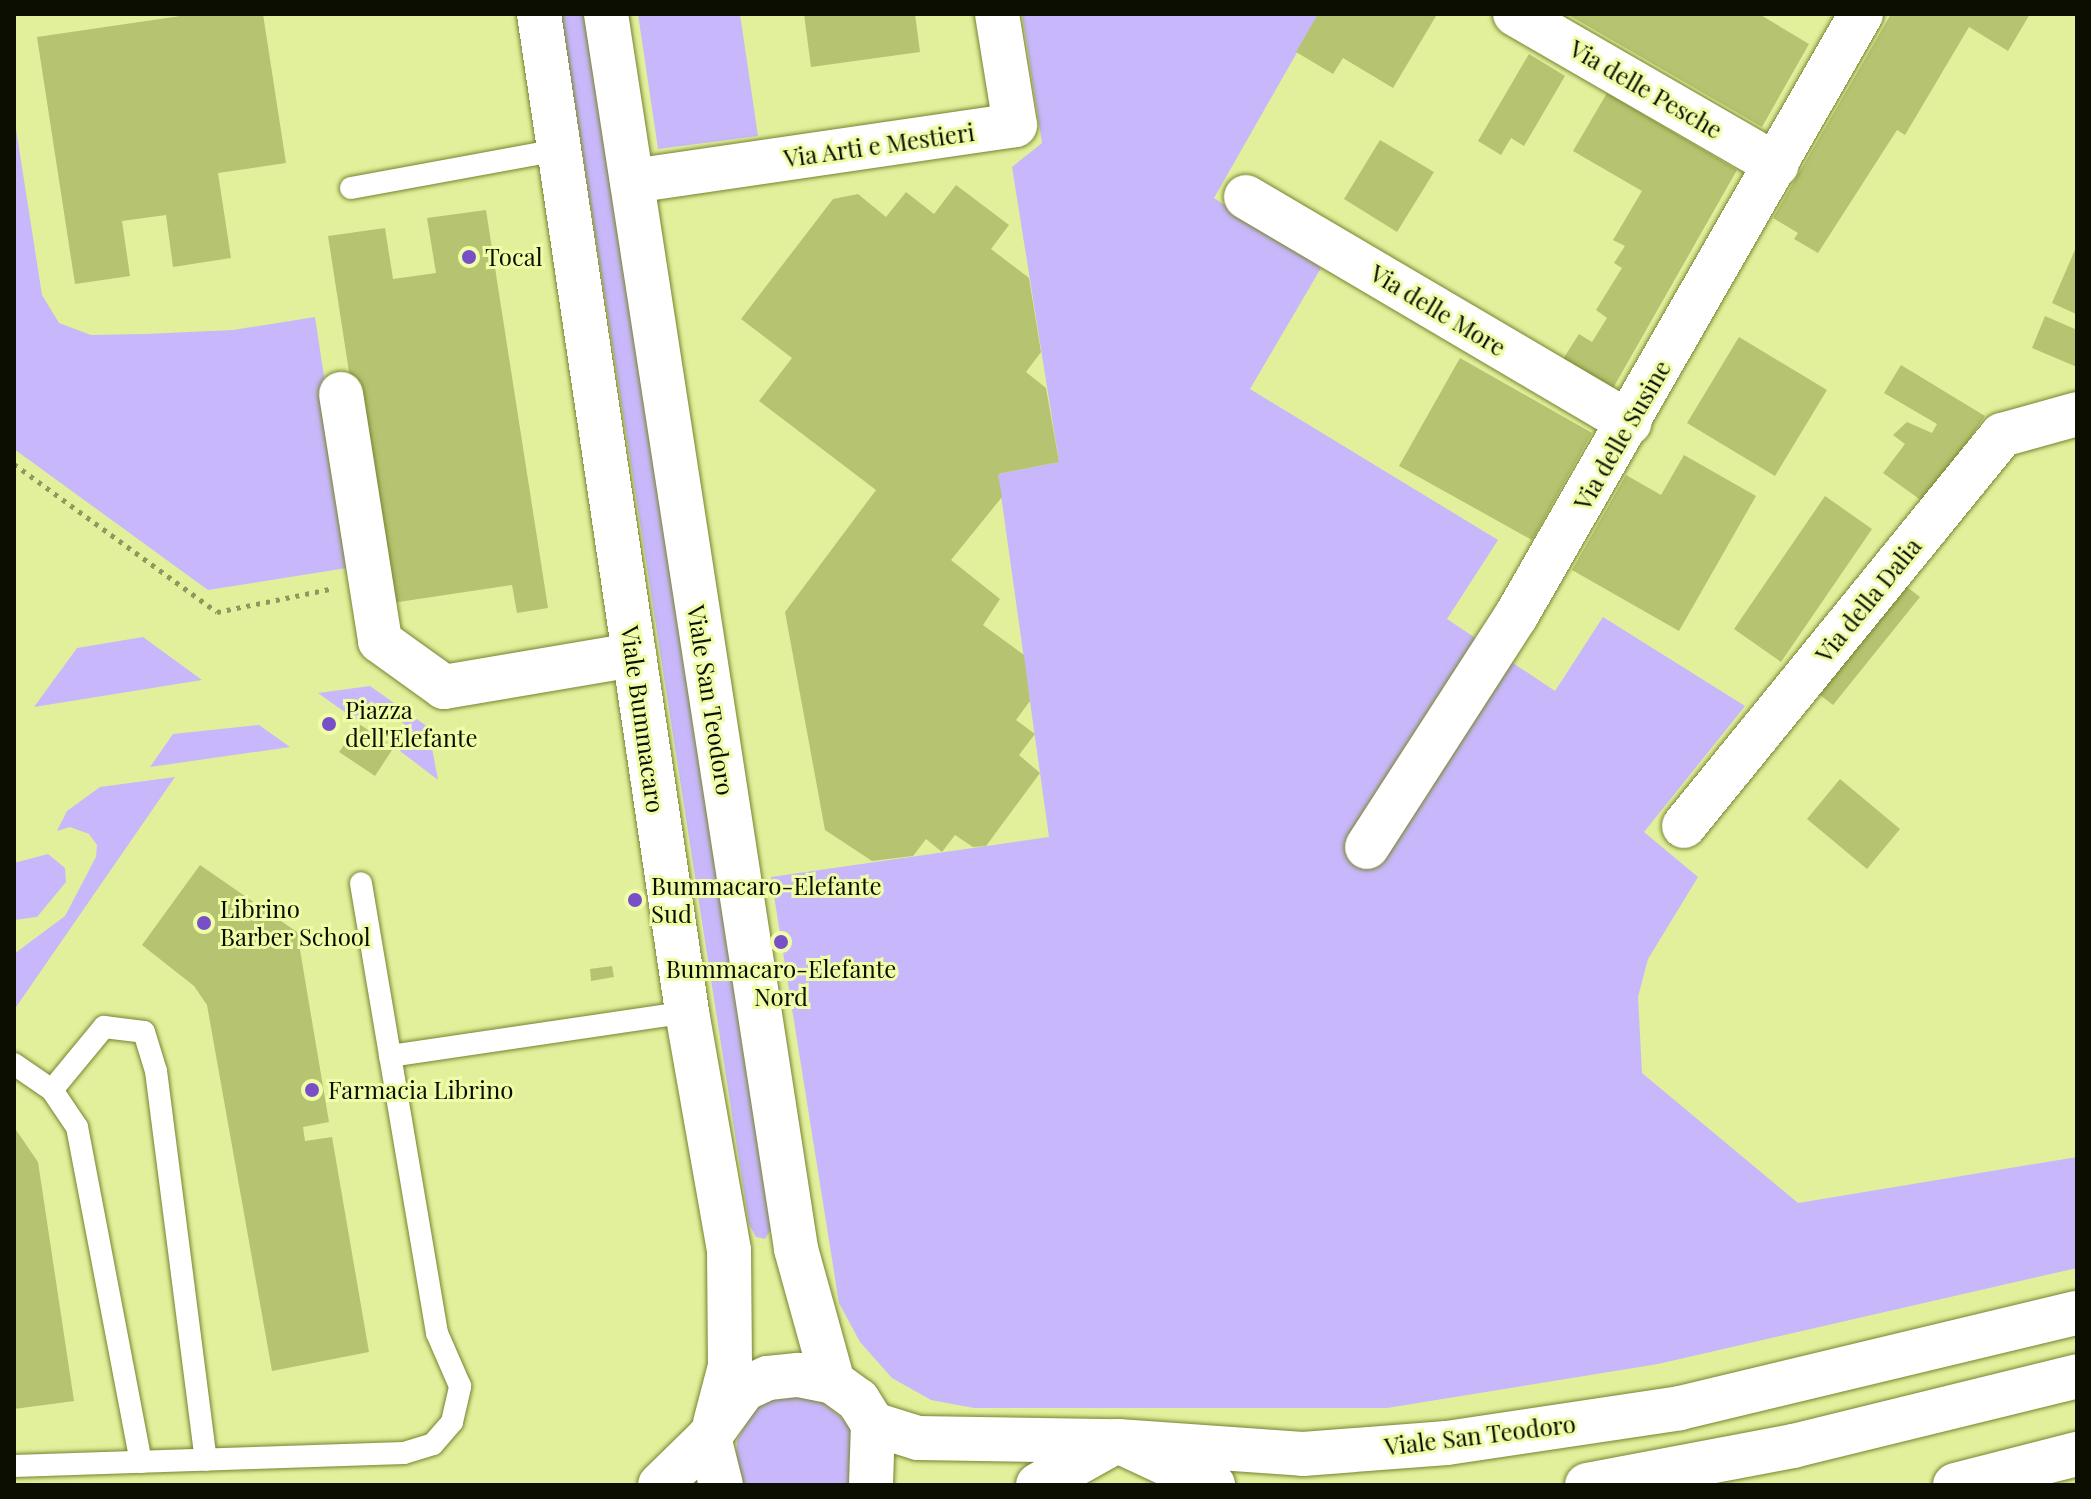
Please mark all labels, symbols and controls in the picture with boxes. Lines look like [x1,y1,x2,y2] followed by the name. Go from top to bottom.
[1564,34,1728,144] street label: Via delle Pesche
[781,117,977,173] street label: Via Arti e Mestieri
[485,243,543,271] place label: Tocal
[460,248,478,266] marker: Tocal
[1365,258,1511,362] street label: Via delle More
[1567,355,1677,515] street label: Via delle Susine
[1809,532,1927,668] street label: Via della Dalia
[682,602,740,798] street label: Viale San Teodoro
[616,624,670,814] street label: Viale Bummacaro
[345,696,478,752] place label: Piazza dell'Elefante
[320,715,338,733] marker: Piazza dell'Elefante
[651,872,882,928] place label: Bummacaro-Elefante Sud
[626,891,644,909] marker: Bummacaro-Elefante Sud
[220,895,371,951] place label: Librino Barber School
[195,914,213,932] marker: Librino Barber School
[772,933,790,951] marker: Bummacaro-Elefante Nord
[666,955,896,1011] place label: Bummacaro-Elefante Nord
[328,1076,514,1104] place label: Farmacia Librino
[303,1081,321,1099] marker: Farmacia Librino
[1382,1409,1578,1461] street label: Viale San Teodoro

